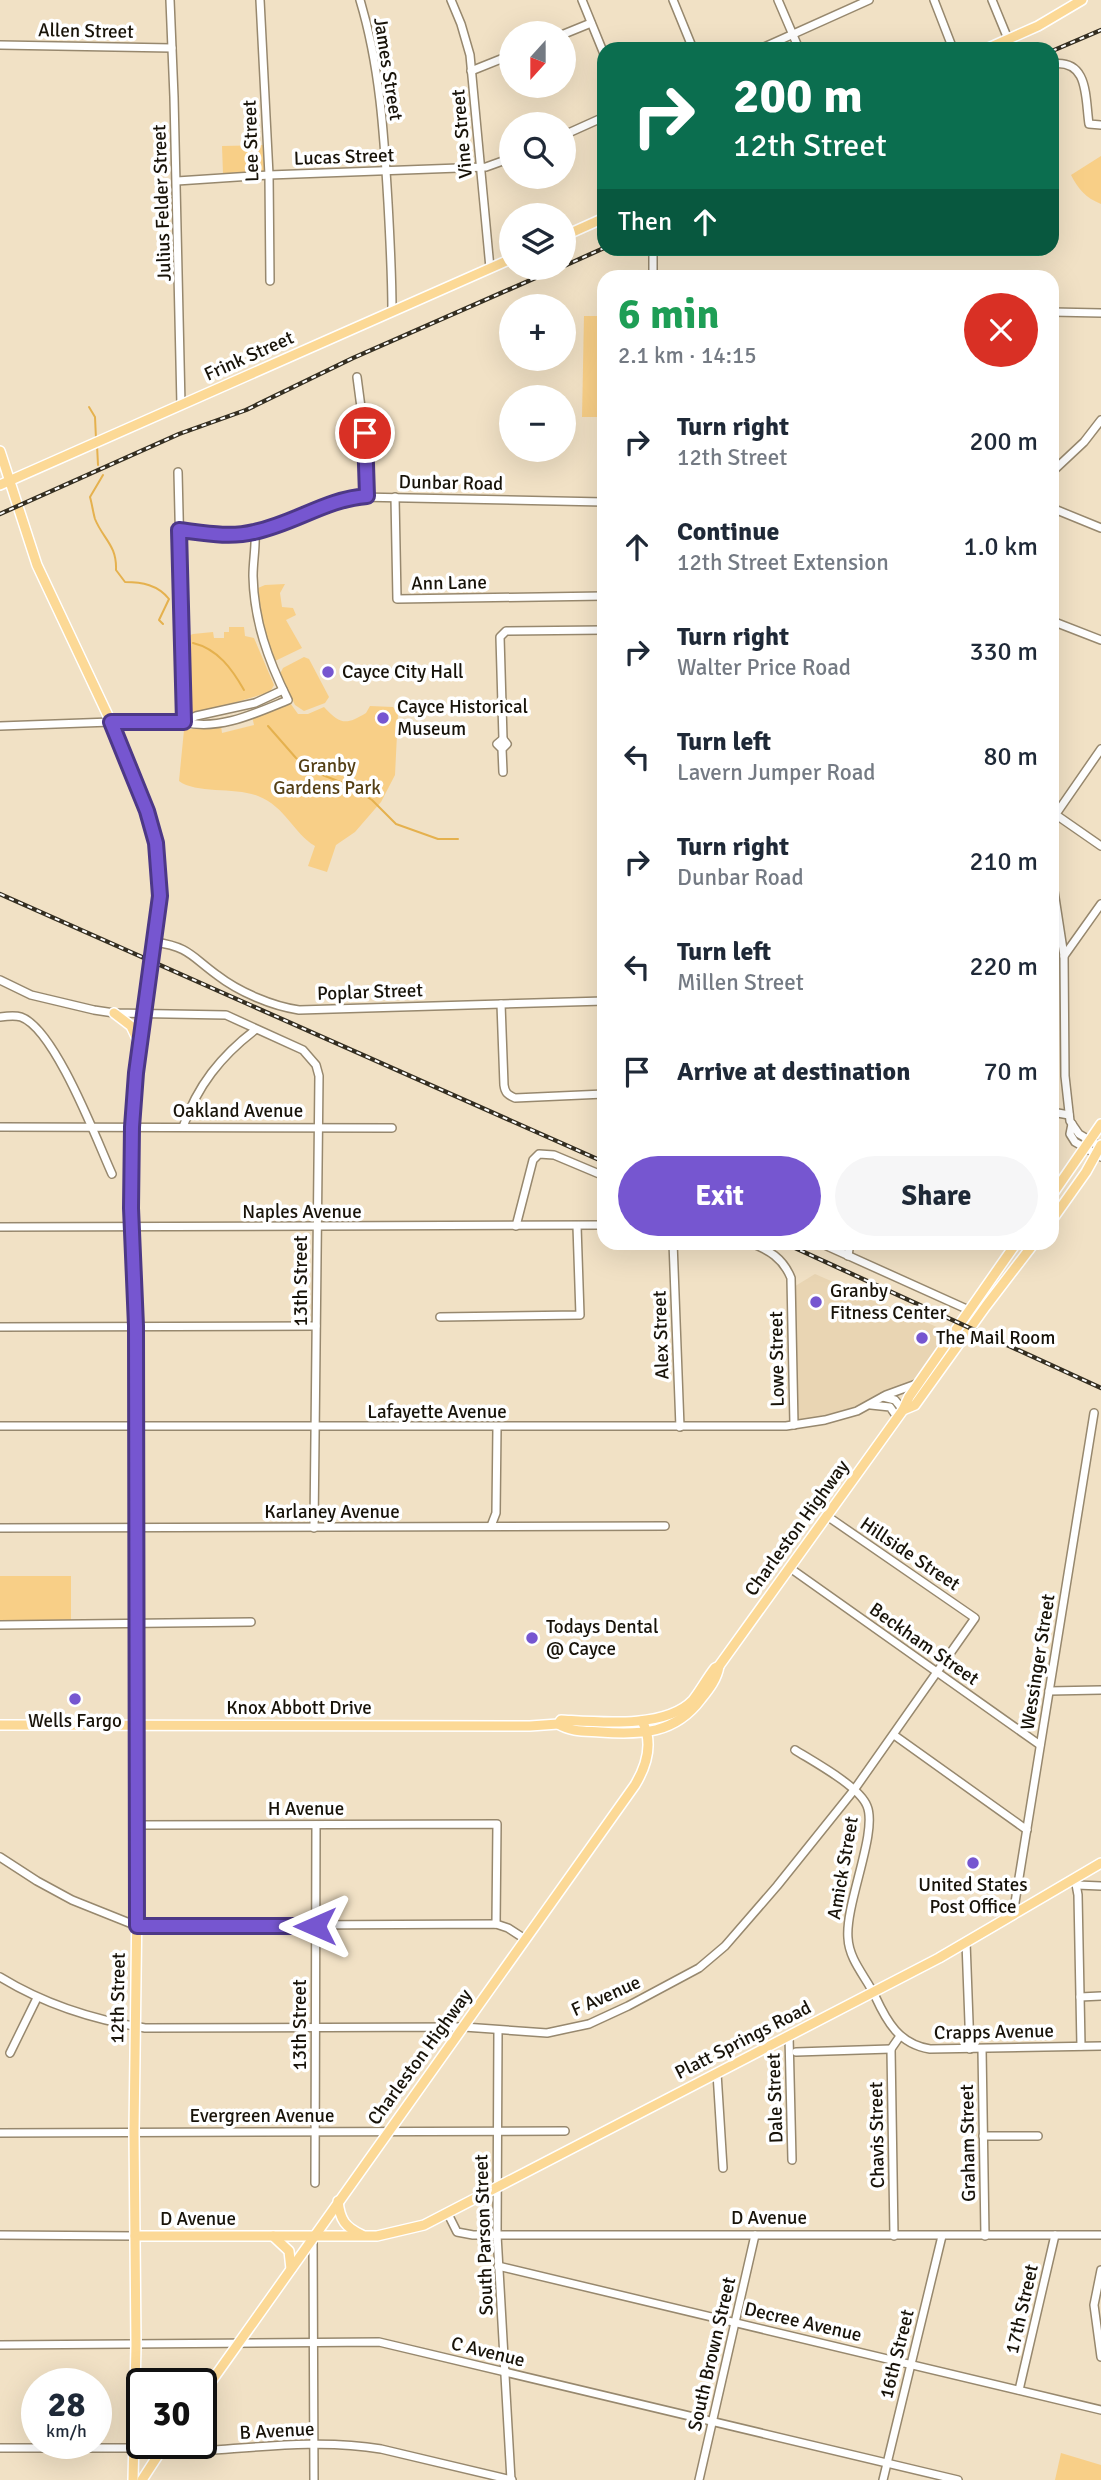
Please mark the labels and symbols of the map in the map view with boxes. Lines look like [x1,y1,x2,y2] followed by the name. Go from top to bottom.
[368,16,408,123] street label: James Street
[38,18,134,44] street label: Allen Street
[499,21,576,98] north arrow
[446,88,478,180] street label: Vine Street
[238,99,264,182] street label: Lee Street
[147,124,177,282] street label: Julius Felder Street
[293,143,395,171] street label: Lucas Street
[200,325,298,386] street label: Frink Street
[335,403,395,463] pin
[399,470,503,496] street label: Dunbar Road
[411,570,487,596] street label: Ann Lane
[342,660,464,684] place label: Cayce City Hall
[320,664,336,680] marker: Cayce City Hall
[397,695,528,741] place label: Cayce Historical Museum
[375,710,391,726] marker: Cayce Historical Museum
[273,754,381,800] park label: Granby Gardens Park
[317,978,424,1006] street label: Poplar Street
[173,1099,303,1123] street label: Oakland Avenue
[242,1200,362,1224] street label: Naples Avenue
[289,1235,313,1327] street label: 13th Street
[830,1279,946,1325] place label: Granby Fitness Center
[647,1290,675,1380] street label: Alex Street
[808,1294,824,1310] marker: Granby Fitness Center
[764,1311,790,1407] street label: Lowe Street
[936,1326,1055,1350] place label: The Mail Room
[914,1330,930,1346] marker: The Mail Room
[367,1400,507,1424] street label: Lafayette Avenue
[740,1455,855,1601] street label: Charleston Highway
[264,1500,400,1524] street label: Karlaney Avenue
[855,1512,965,1596] street label: Hillside Street
[1015,1592,1061,1732] street label: Wessinger Street
[865,1597,984,1691] street label: Beckham Street
[546,1615,659,1661] place label: Todays Dental @ Cayce
[524,1630,540,1646] marker: Todays Dental @ Cayce
[67,1691,83,1707] marker: Wells Fargo
[226,1696,372,1720] street label: Knox Abbott Drive
[28,1709,122,1733] place label: Wells Fargo
[268,1797,344,1821] street label: H Avenue
[822,1814,864,1921] street label: Amick Street
[965,1855,981,1871] marker: United States Post Office
[918,1873,1028,1919] place label: United States Post Office
[278,1889,352,1963] position arrow
[105,1952,131,2044] street label: 12th Street
[568,1970,644,2022] street label: F Avenue
[288,1979,312,2071] street label: 13th Street
[363,1984,478,2130] street label: Charleston Highway
[671,1995,815,2085] street label: Platt Springs Road
[934,2019,1054,2045] street label: Crapps Avenue
[761,2052,789,2144] street label: Dale Street
[864,2081,890,2189] street label: Chavis Street
[955,2084,981,2202] street label: Graham Street
[190,2104,334,2128] street label: Evergreen Avenue
[469,2154,499,2316] street label: South Parson Street
[731,2206,807,2230] street label: D Avenue
[160,2207,236,2231] street label: D Avenue
[1000,2262,1044,2356] street label: 17th Street
[683,2274,741,2433] street label: South Brown Street
[742,2297,864,2347] street label: Decree Avenue
[874,2307,920,2401] street label: 16th Street
[449,2331,527,2373] street label: C Avenue
[126,2368,217,2459] speed limit sign: 30
[239,2417,315,2445] street label: B Avenue

